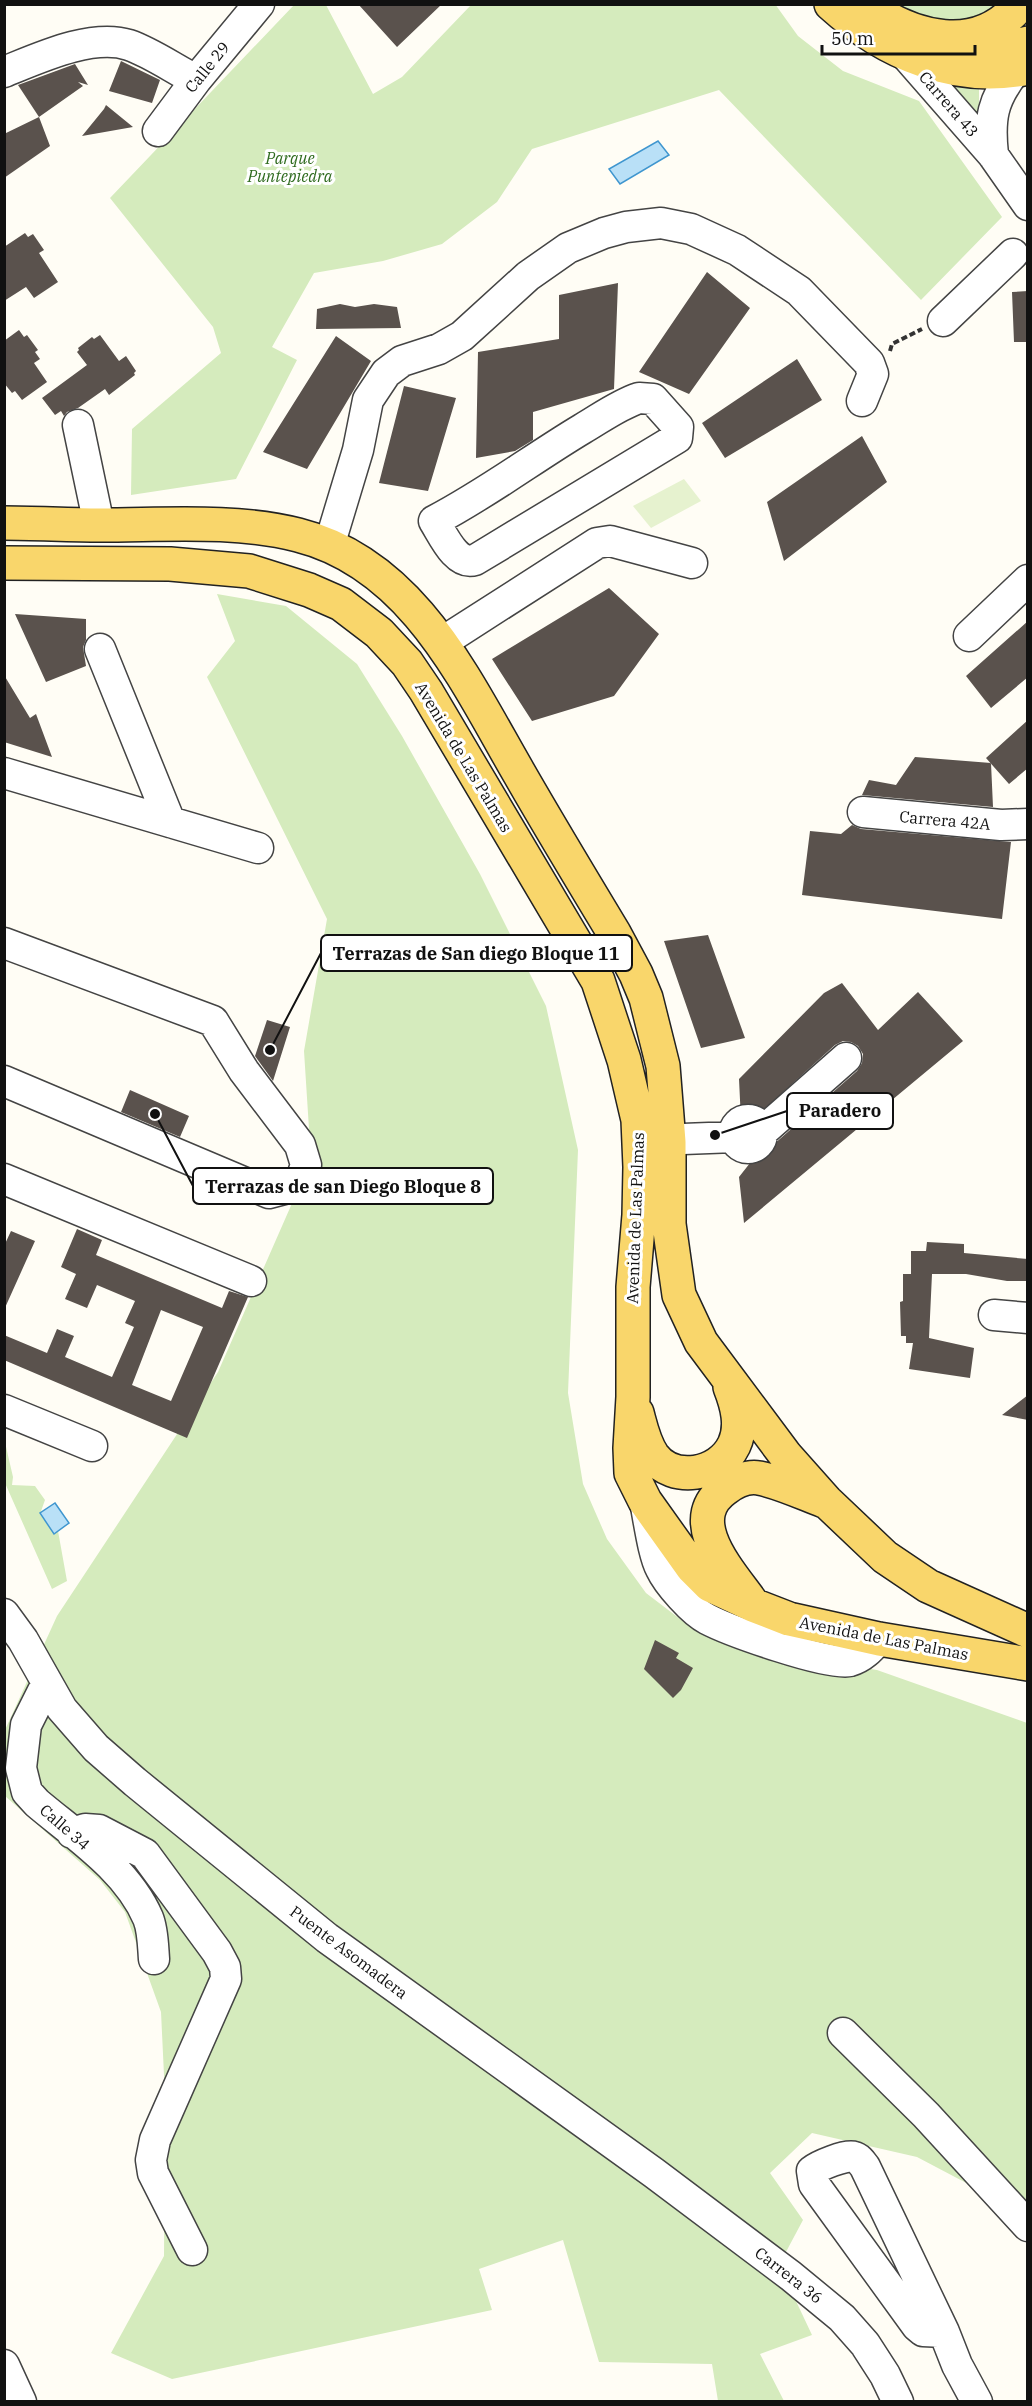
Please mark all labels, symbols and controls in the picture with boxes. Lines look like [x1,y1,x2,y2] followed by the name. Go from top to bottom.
[822,18,975,56] scale bar
[831,27,874,50] text: 50 m
[180,37,234,97] street label: Calle 29
[915,67,983,141] street label: Carrera 43
[247,148,333,186] park label: Parque Puntepiedra
[411,678,517,836] street label: Avenida de Las Palmas
[899,806,991,834] street label: Carrera 42A
[321,935,632,971] callout: Terrazas de San diego Bloque 11
[333,942,620,965] text: Terrazas de San diego Bloque 11
[787,1093,893,1129] callout: Paradero
[799,1099,881,1122] text: Paradero
[622,1132,648,1304] street label: Avenida de Las Palmas
[193,1168,493,1204] callout: Terrazas de san Diego Bloque 8
[205,1175,481,1198] text: Terrazas de san Diego Bloque 8
[798,1612,970,1664] street label: Avenida de Las Palmas
[36,1800,94,1854] street label: Calle 34
[286,1901,412,2003] street label: Puente Asomadera
[751,2242,827,2308] street label: Carrera 36

